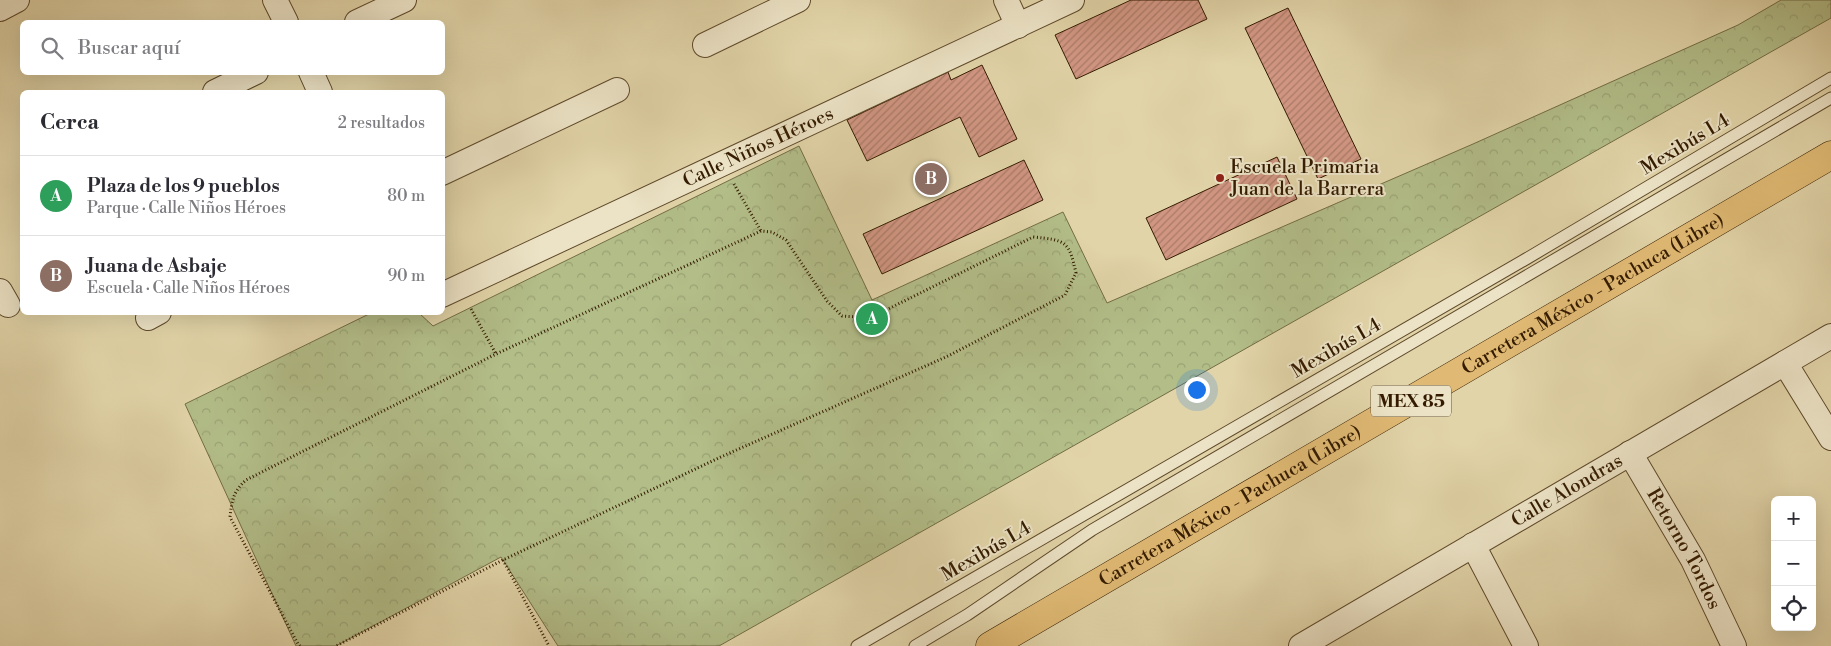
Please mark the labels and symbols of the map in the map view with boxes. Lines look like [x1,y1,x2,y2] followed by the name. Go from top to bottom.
[679,101,837,193] street label: Calle Niños Héroes
[1636,108,1734,180] street label: Mexibús L4
[1229,155,1385,201] place label: Escuela Primaria Juan de la Barrera
[915,160,947,198] pin: B
[1214,172,1226,184] marker: Escuela Primaria Juan de la Barrera
[1457,208,1728,380] street label: Carretera México - Pachuca (Libre)
[856,300,888,338] pin: A
[1287,313,1385,383] street label: Mexibús L4
[1184,377,1210,403] your location
[1371,386,1451,416] road number: MEX 85
[1094,420,1366,592] street label: Carretera México - Pachuca (Libre)
[1507,449,1627,532] street label: Calle Alondras
[1641,484,1727,613] street label: Retorno Tordos
[937,516,1035,586] street label: Mexibús L4

